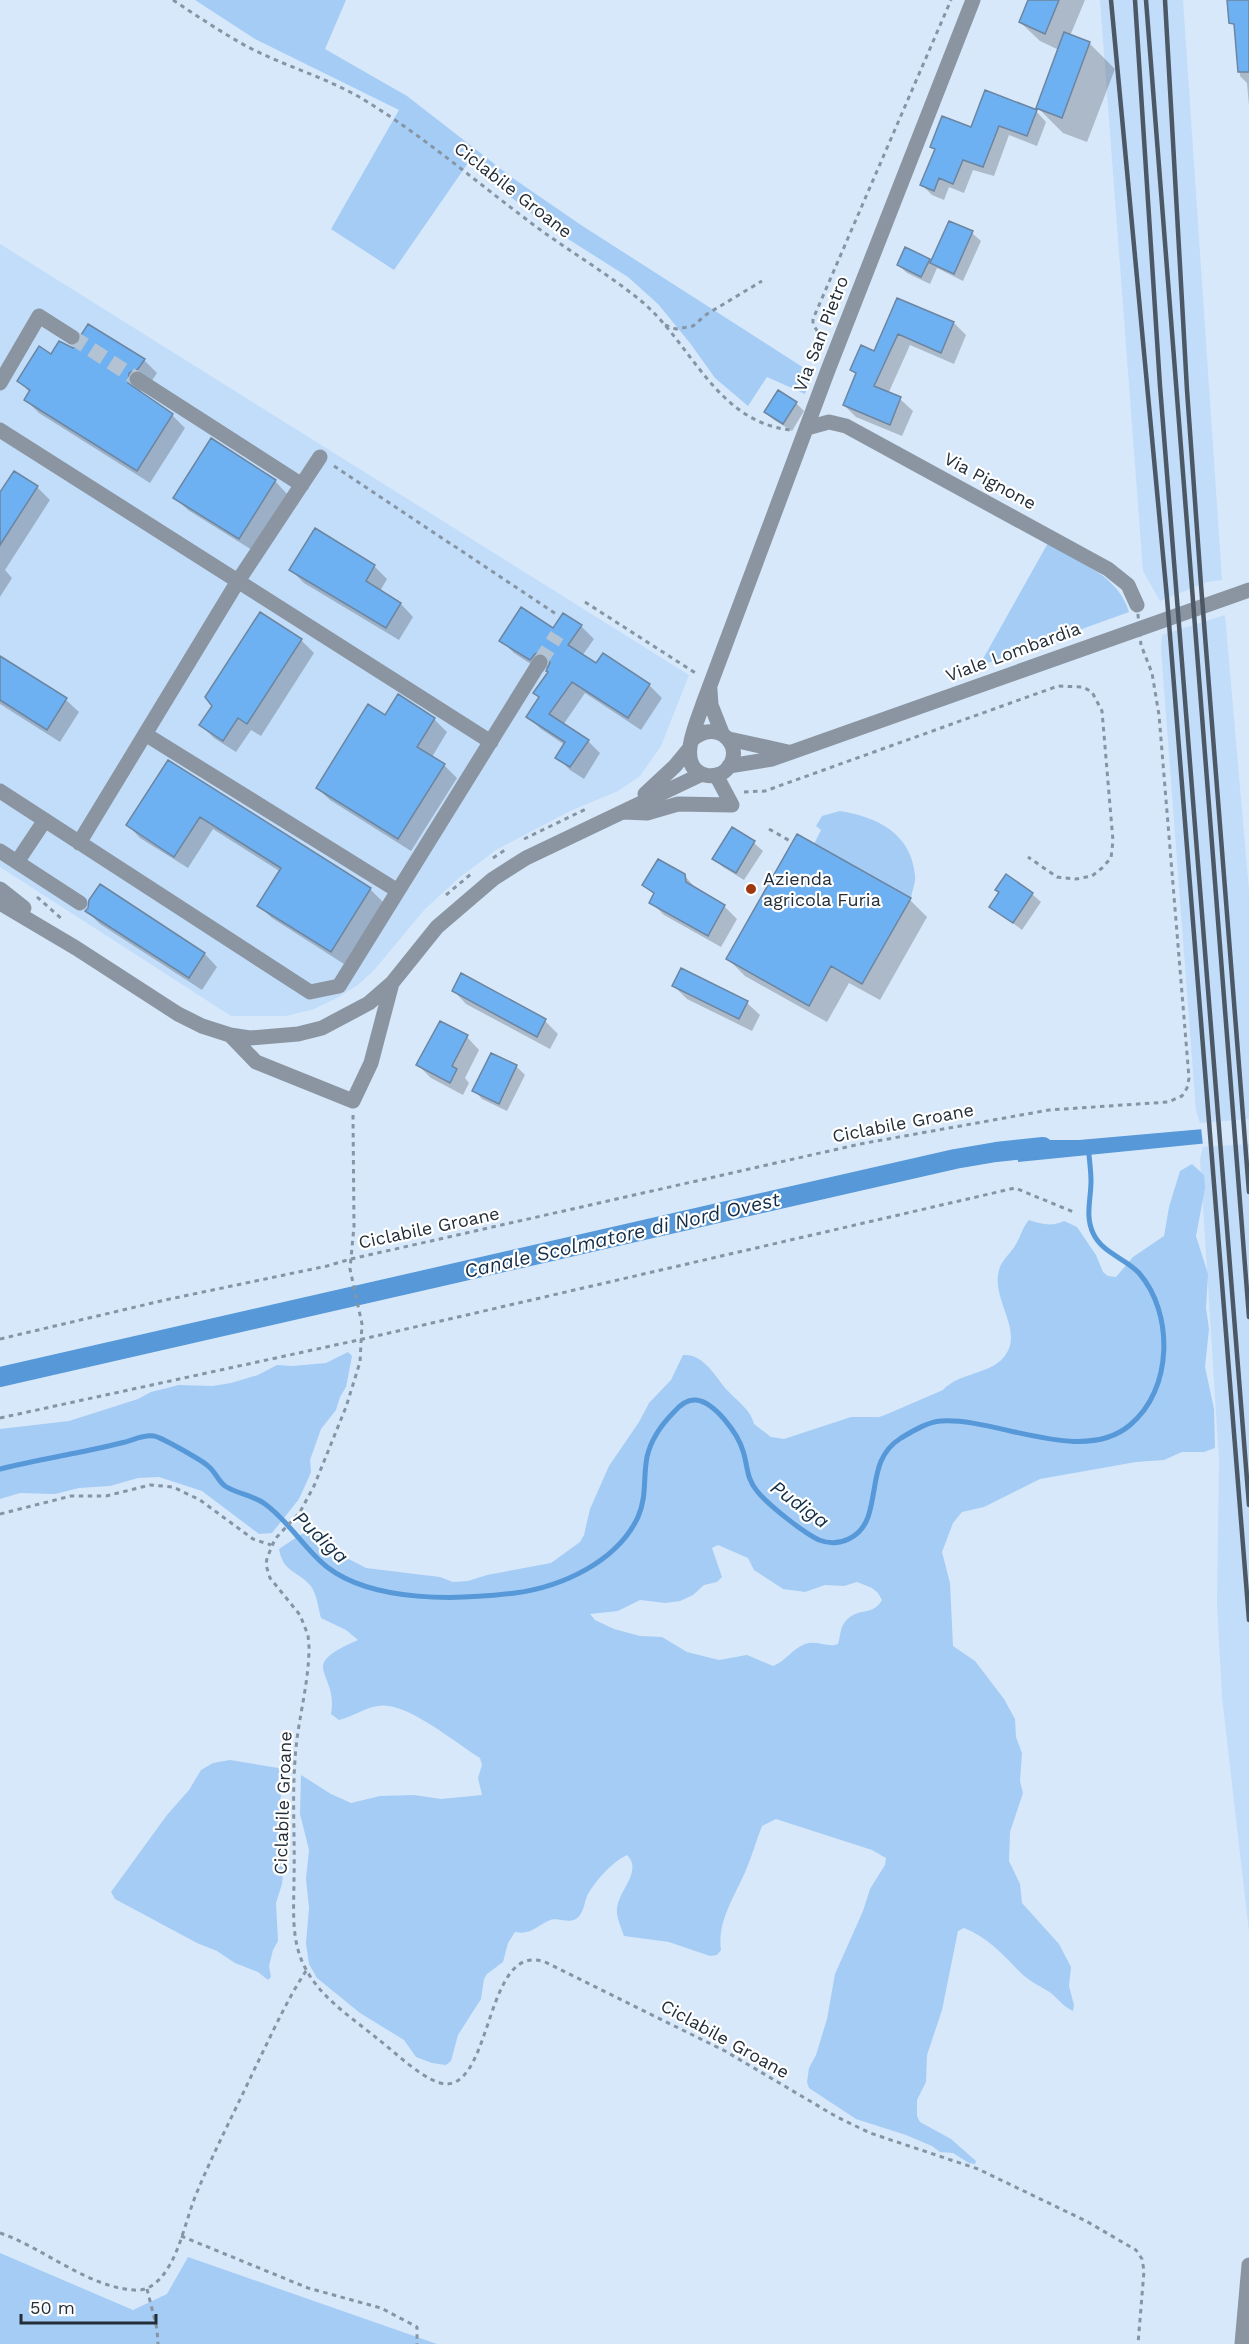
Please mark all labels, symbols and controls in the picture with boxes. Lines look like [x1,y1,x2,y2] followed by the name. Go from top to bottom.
[450,137,576,242] street label: Ciclabile Groane
[789,273,852,395] street label: Via San Pietro
[941,448,1040,514] street label: Via Pignone
[943,617,1083,686] street label: Viale Lombardia
[763,868,881,910] place label: Azienda agricola Furia
[744,882,758,896] marker: Azienda agricola Furia
[830,1098,975,1147] street label: Ciclabile Groane
[462,1187,783,1283] water label: Canale Scolmatore di Nord Ovest
[356,1202,501,1253] street label: Ciclabile Groane
[766,1475,834,1533] water label: Pudiga
[289,1506,353,1568] water label: Pudiga
[270,1731,296,1875] street label: Ciclabile Groane
[657,1995,793,2083] street label: Ciclabile Groane
[21,2287,156,2325] scale bar
[30,2297,75,2318] text: 50 m

